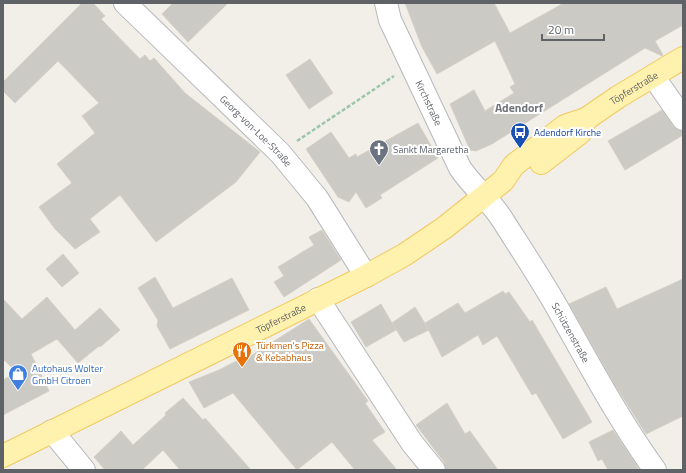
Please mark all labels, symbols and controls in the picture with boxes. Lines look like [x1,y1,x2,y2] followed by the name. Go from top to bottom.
[542,16,604,42] scale bar
[548,20,574,39] text: 20 m
[606,67,661,108] street label: Töpferstraße
[412,78,446,128] street label: Kirchstraße
[217,91,296,170] street label: Georg-von-Loe-Straße
[495,98,544,117] district label: Adendorf
[509,121,531,149] bus stop icon: Adendorf Kirche
[534,125,601,140] place label: Adendorf Kirche
[368,138,390,166] church icon: Sankt Margaretha
[393,142,469,157] place label: Sankt Margaretha
[253,300,308,337] street label: Töpferstraße
[548,300,594,365] street label: Schützenstraße
[256,338,324,365] place label: Türkmen's Pizza & Kebabhaus
[231,340,253,368] restaurant icon: Türkmen's Pizza & Kebabhaus
[32,361,103,388] place label: Autohaus Wolter GmbH Citroen
[7,363,29,391] shop icon: Autohaus Wolter GmbH Citroen

